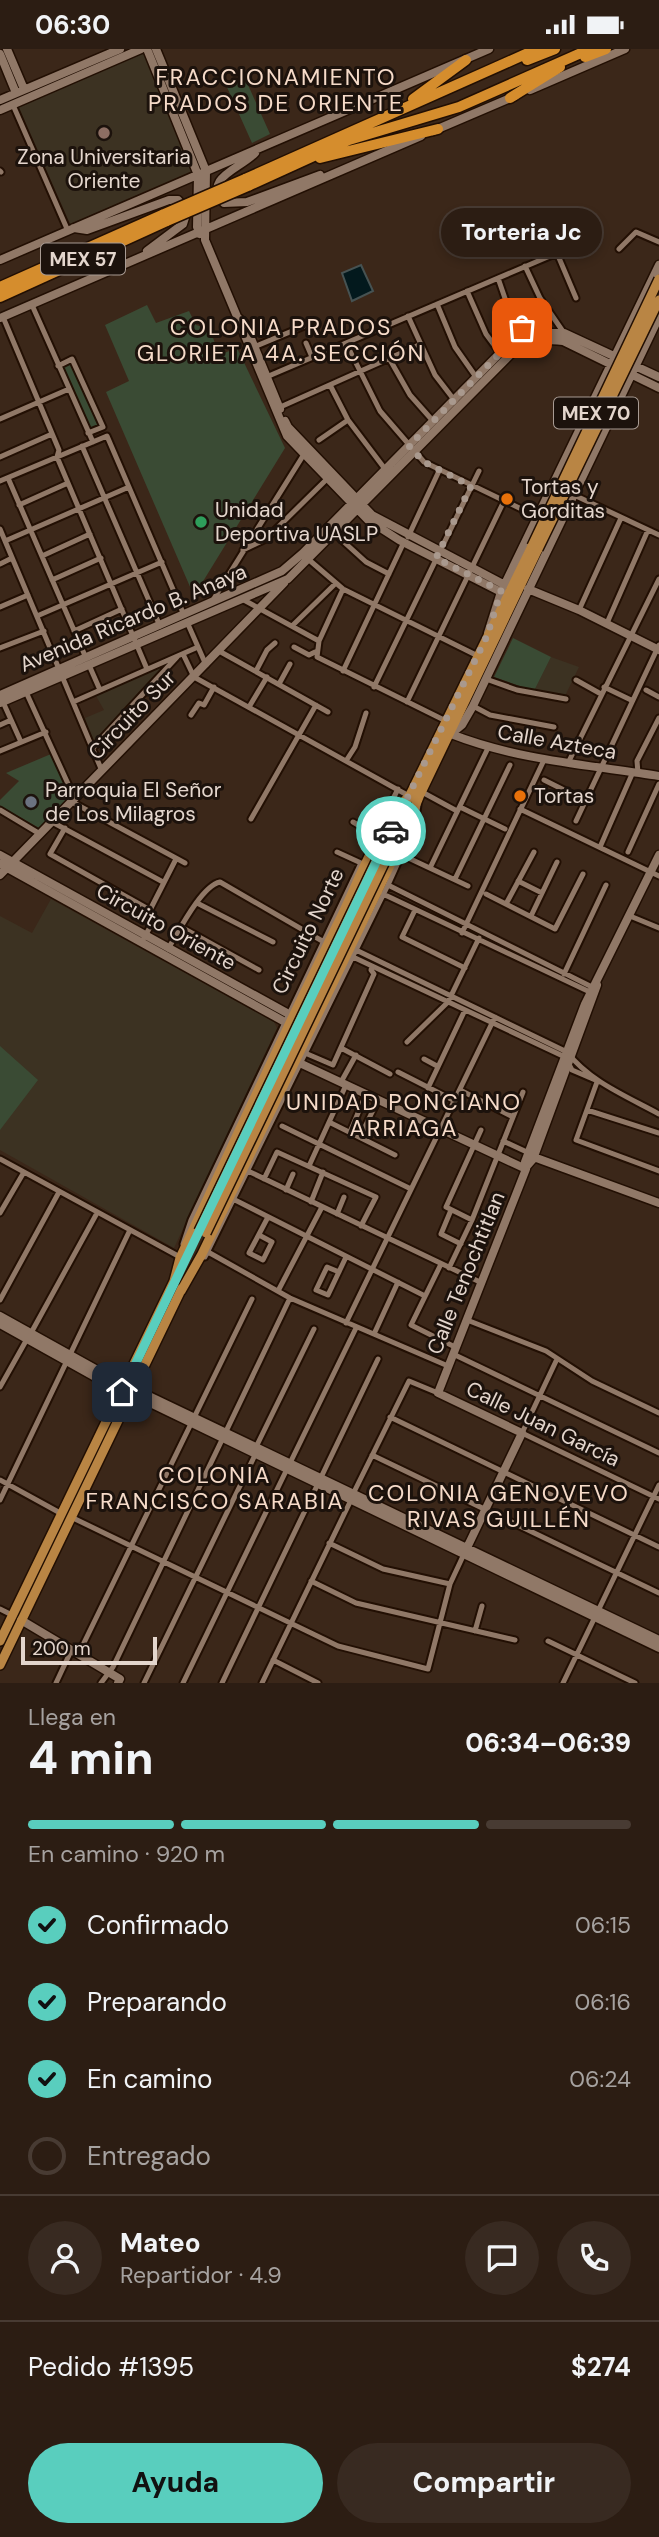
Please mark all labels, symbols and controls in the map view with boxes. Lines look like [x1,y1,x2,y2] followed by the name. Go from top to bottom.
[35,8,110,42] text: 06:30
[148,62,404,118] district label: FRACCIONAMIENTO PRADOS DE ORIENTE
[96,125,112,141] marker: Zona Universitaria Oriente
[17,143,191,195] place label: Zona Universitaria Oriente
[442,209,602,258] callout: Torteria Jc
[461,217,582,247] text: Torteria Jc
[41,243,125,275] road number: MEX 57
[492,298,552,358] pin
[503,309,541,347] icon: bag
[137,312,425,368] district label: COLONIA PRADOS GLORIETA 4A. SECCIÓN
[554,397,638,429] road number: MEX 70
[521,473,605,525] place label: Tortas y Gorditas
[499,491,515,507] marker: Tortas y Gorditas
[215,496,378,548] place label: Unidad Deportiva UASLP
[193,514,209,530] marker: Unidad Deportiva UASLP
[15,557,251,679] street label: Avenida Ricardo B. Anaya
[82,664,182,766] street label: Circuito Sur
[495,718,619,766] street label: Calle Azteca
[45,776,222,828] place label: Parroquia El Señor de Los Milagros
[534,782,594,810] place label: Tortas
[512,788,528,804] marker: Tortas
[23,794,39,810] marker: Parroquia El Señor de Los Milagros
[356,796,426,866] courier
[372,812,410,850] icon: car
[265,863,351,999] street label: Circuito Norte
[91,877,241,977] street label: Circuito Oriente
[286,1087,522,1143] district label: UNIDAD PONCIANO ARRIAGA
[421,1187,511,1359] street label: Calle Tenochtitlan
[92,1362,152,1422] pin
[103,1373,141,1411] icon: home
[461,1375,625,1473] street label: Calle Juan García
[86,1460,344,1516] district label: COLONIA FRANCISCO SARABIA
[368,1478,630,1534] district label: COLONIA GENOVEVO RIVAS GUILLÉN
[21,1634,158,1666] scale bar
[32,1636,91,1661] text: 200 m
[28,1702,116,1732] text: Llega en
[465,1726,631,1760] text: 06:34–06:39
[28,1728,154,1788] text: 4 min
[28,1839,225,1869] text: En camino · 920 m
[28,1906,66,1944] icon: check
[87,1908,229,1942] text: Confirmado
[575,1910,631,1940] text: 06:15
[28,1983,66,2021] icon: check
[87,1985,227,2019] text: Preparando
[575,1987,631,2017] text: 06:16
[28,2060,66,2098] icon: check
[87,2062,212,2096] text: En camino
[569,2064,631,2094] text: 06:24
[87,2139,211,2173] text: Entregado
[28,2221,102,2295] button: person
[465,2221,539,2295] button: chat
[557,2221,631,2295] button: phone
[120,2226,201,2260] text: Mateo
[120,2260,282,2290] text: Repartidor · 4.9
[28,2350,194,2384] text: Pedido #1395
[571,2350,631,2384] text: $274
[28,2443,323,2523] button: Ayuda
[337,2443,631,2523] button: Compartir

